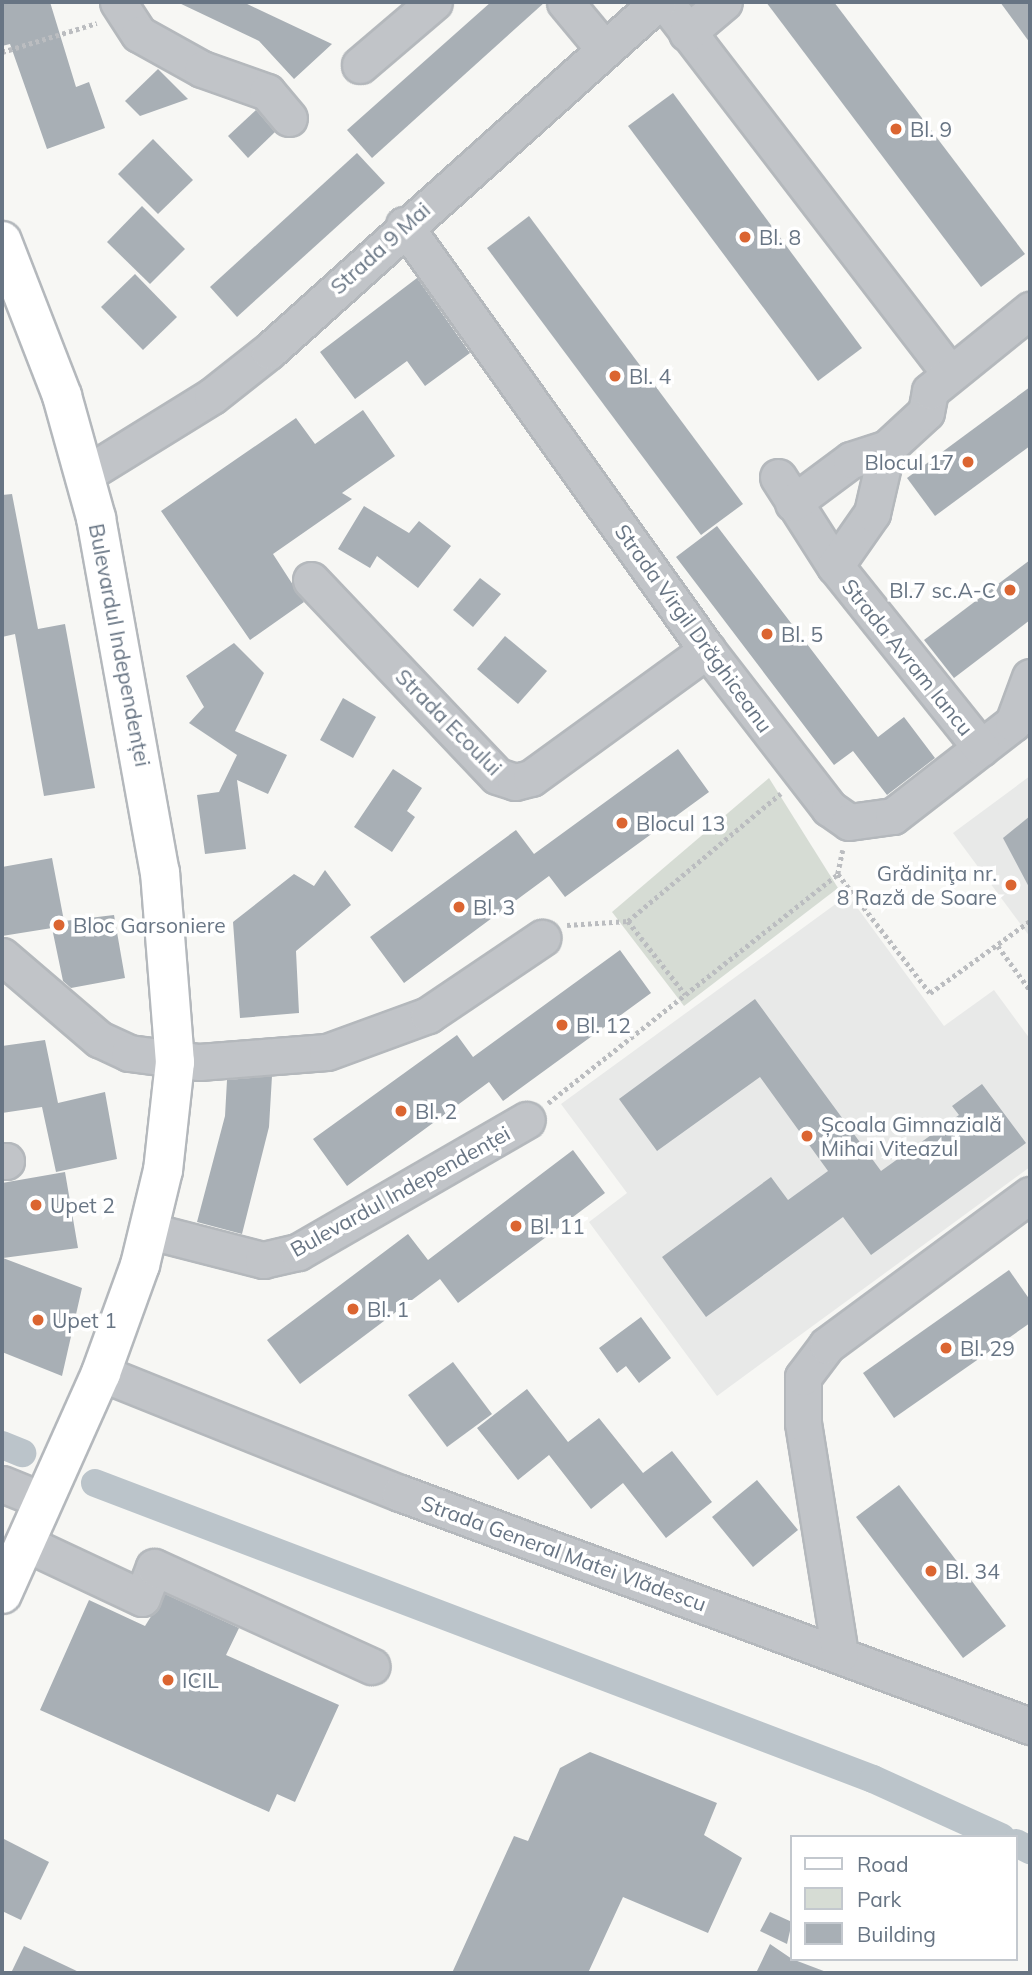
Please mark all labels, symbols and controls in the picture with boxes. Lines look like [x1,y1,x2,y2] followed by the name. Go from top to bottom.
[910,116,952,142] place label: Bl. 9
[888,121,904,137] marker: Bl. 9
[325,197,435,299] street label: Strada 9 Mai
[759,224,801,250] place label: Bl. 8
[737,229,753,245] marker: Bl. 8
[629,363,671,389] place label: Bl. 4
[607,368,623,384] marker: Bl. 4
[865,449,954,475] place label: Blocul 17
[960,454,976,470] marker: Blocul 17
[610,519,778,737] street label: Strada Virgil Drăghiceanu
[84,521,156,769] street label: Bulevardul Independenței
[837,574,979,740] street label: Strada Avram Iancu
[889,577,996,603] place label: Bl.7 sc.A-C
[1002,582,1018,598] marker: Bl.7 sc.A-C
[781,621,823,647] place label: Bl. 5
[759,626,775,642] marker: Bl. 5
[391,664,507,780] street label: Strada Ecoului
[636,810,725,836] place label: Blocul 13
[614,815,630,831] marker: Blocul 13
[837,860,997,910] place label: Grădiniţa nr. 8 Rază de Soare
[1003,877,1019,893] marker: Grădiniţa nr. 8 Rază de Soare
[473,894,515,920] place label: Bl. 3
[451,899,467,915] marker: Bl. 3
[73,912,226,938] place label: Bloc Garsoniere
[51,917,67,933] marker: Bloc Garsoniere
[576,1012,631,1038] place label: Bl. 12
[554,1017,570,1033] marker: Bl. 12
[415,1098,457,1124] place label: Bl. 2
[393,1103,409,1119] marker: Bl. 2
[821,1111,1002,1161] place label: Școala Gimnazială Mihai Viteazul
[286,1120,514,1262] street label: Bulevardul Independenței
[799,1128,815,1144] marker: Școala Gimnazială Mihai Viteazul
[50,1192,115,1218] place label: Upet 2
[28,1197,44,1213] marker: Upet 2
[530,1213,585,1239] place label: Bl. 11
[508,1218,524,1234] marker: Bl. 11
[367,1296,409,1322] place label: Bl. 1
[345,1301,361,1317] marker: Bl. 1
[52,1307,117,1333] place label: Upet 1
[30,1312,46,1328] marker: Upet 1
[960,1335,1015,1361] place label: Bl. 29
[938,1340,954,1356] marker: Bl. 29
[418,1490,710,1616] street label: Strada General Matei Vlădescu
[945,1558,1000,1584] place label: Bl. 34
[923,1563,939,1579] marker: Bl. 34
[182,1667,219,1693] place label: ICIL
[160,1672,176,1688] marker: ICIL
[790,1835,1018,1961] legend
[857,1851,908,1877] text: Road
[857,1886,901,1912] text: Park
[857,1921,936,1947] text: Building

